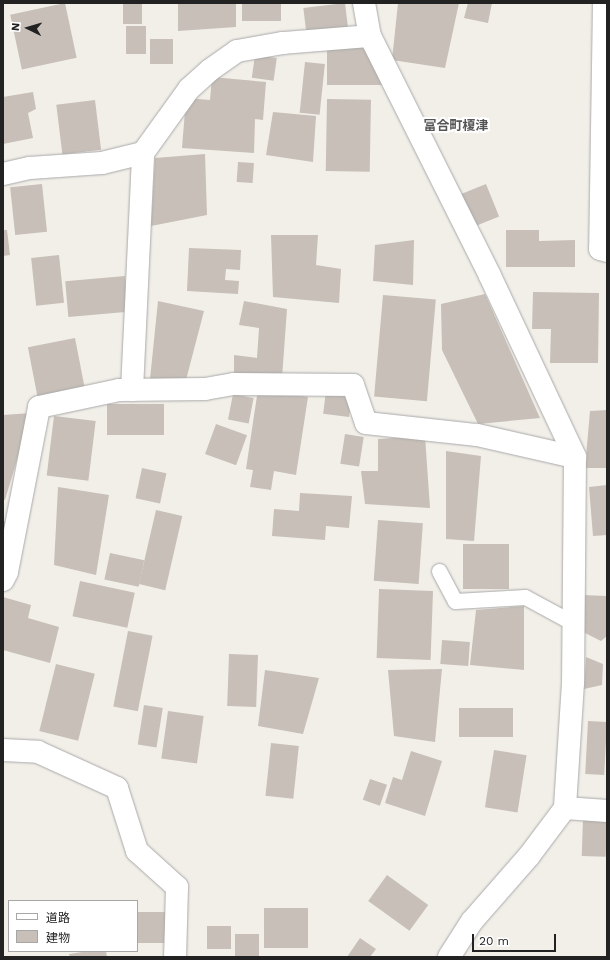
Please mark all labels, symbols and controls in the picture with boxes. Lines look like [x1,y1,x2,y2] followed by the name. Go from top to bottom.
[8,8,48,48] north arrow
[9,22,22,32] text: N
[424,118,488,134] district label: 富合町榎津
[8,900,138,952] legend
[46,911,70,925] text: 道路
[474,926,558,952] scale bar
[46,931,70,945] text: 建物
[479,934,509,948] text: 20 m

